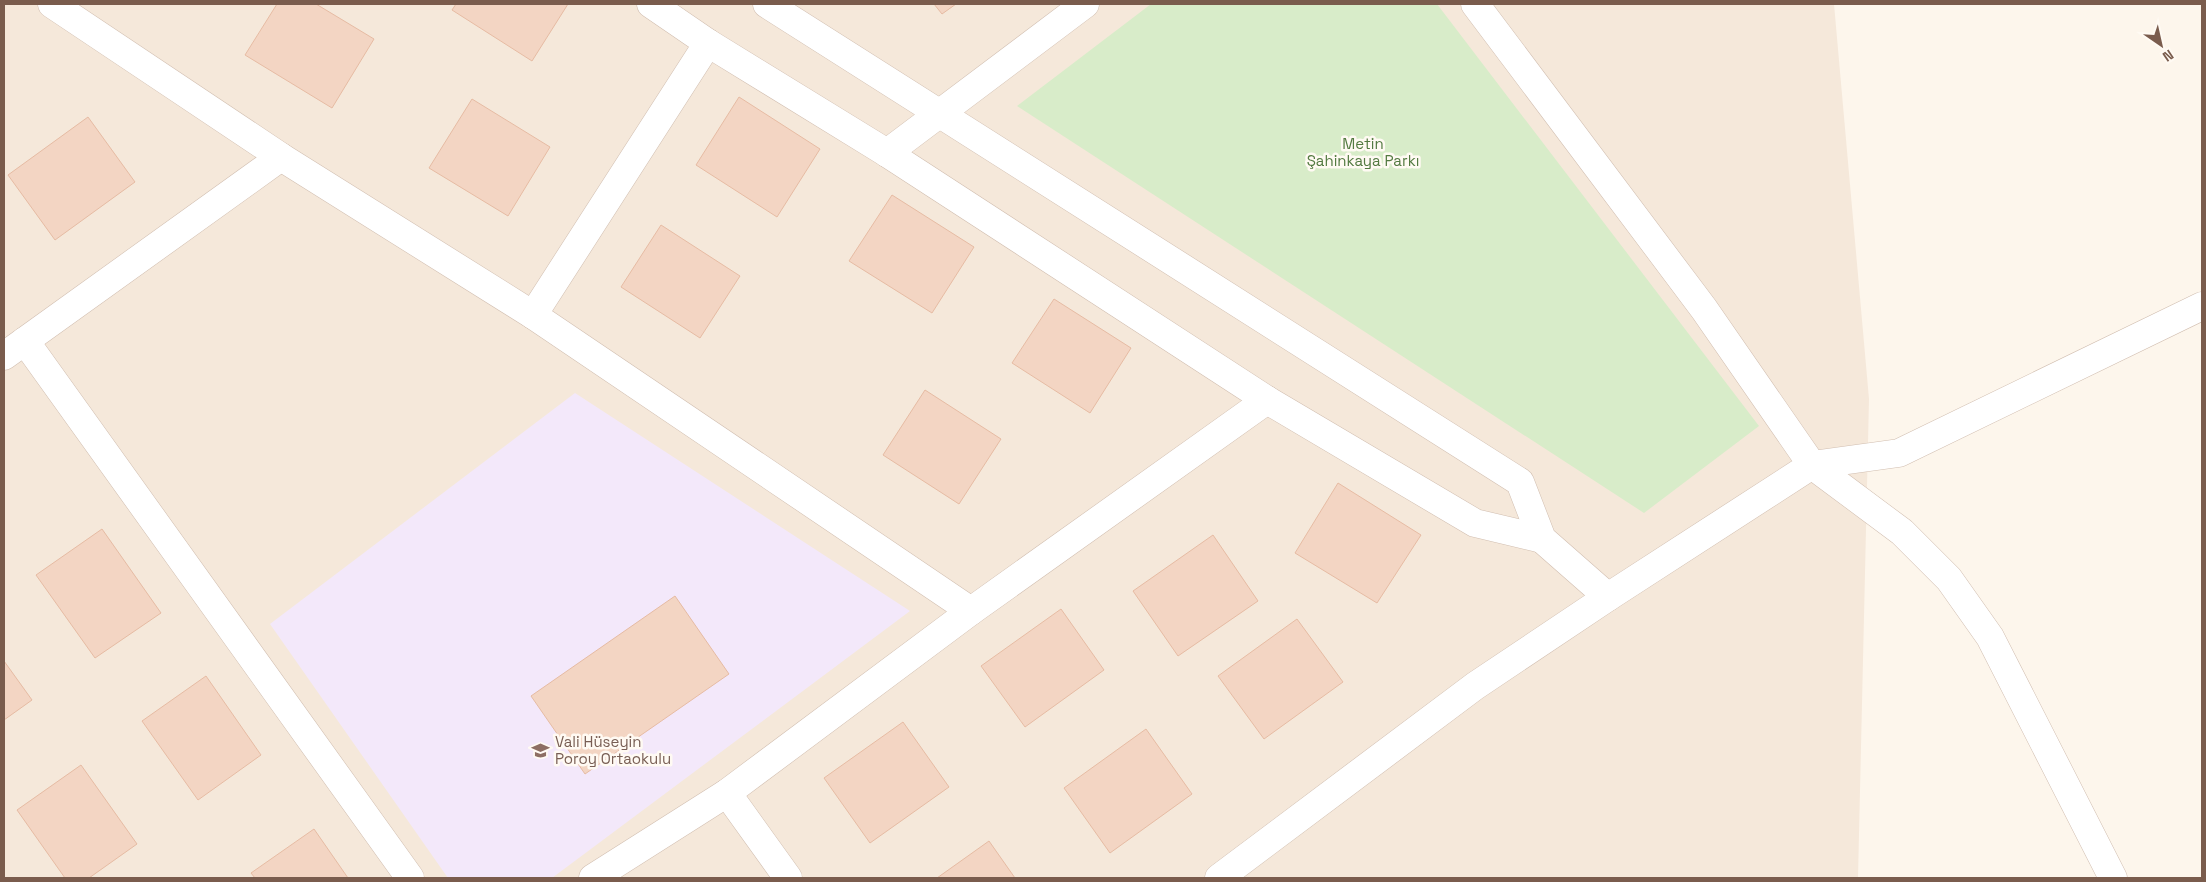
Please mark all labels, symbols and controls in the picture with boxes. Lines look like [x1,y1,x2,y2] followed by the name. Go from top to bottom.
[2136,20,2186,70] north arrow
[2159,46,2177,66] text: N
[1307,134,1419,170] park label: Metin Şahinkaya Parkı
[555,732,671,768] place label: Vali Hüseyin Poroy Ortaokulu
[531,741,551,761] school or university icon: Vali Hüseyin Poroy Ortaokulu

